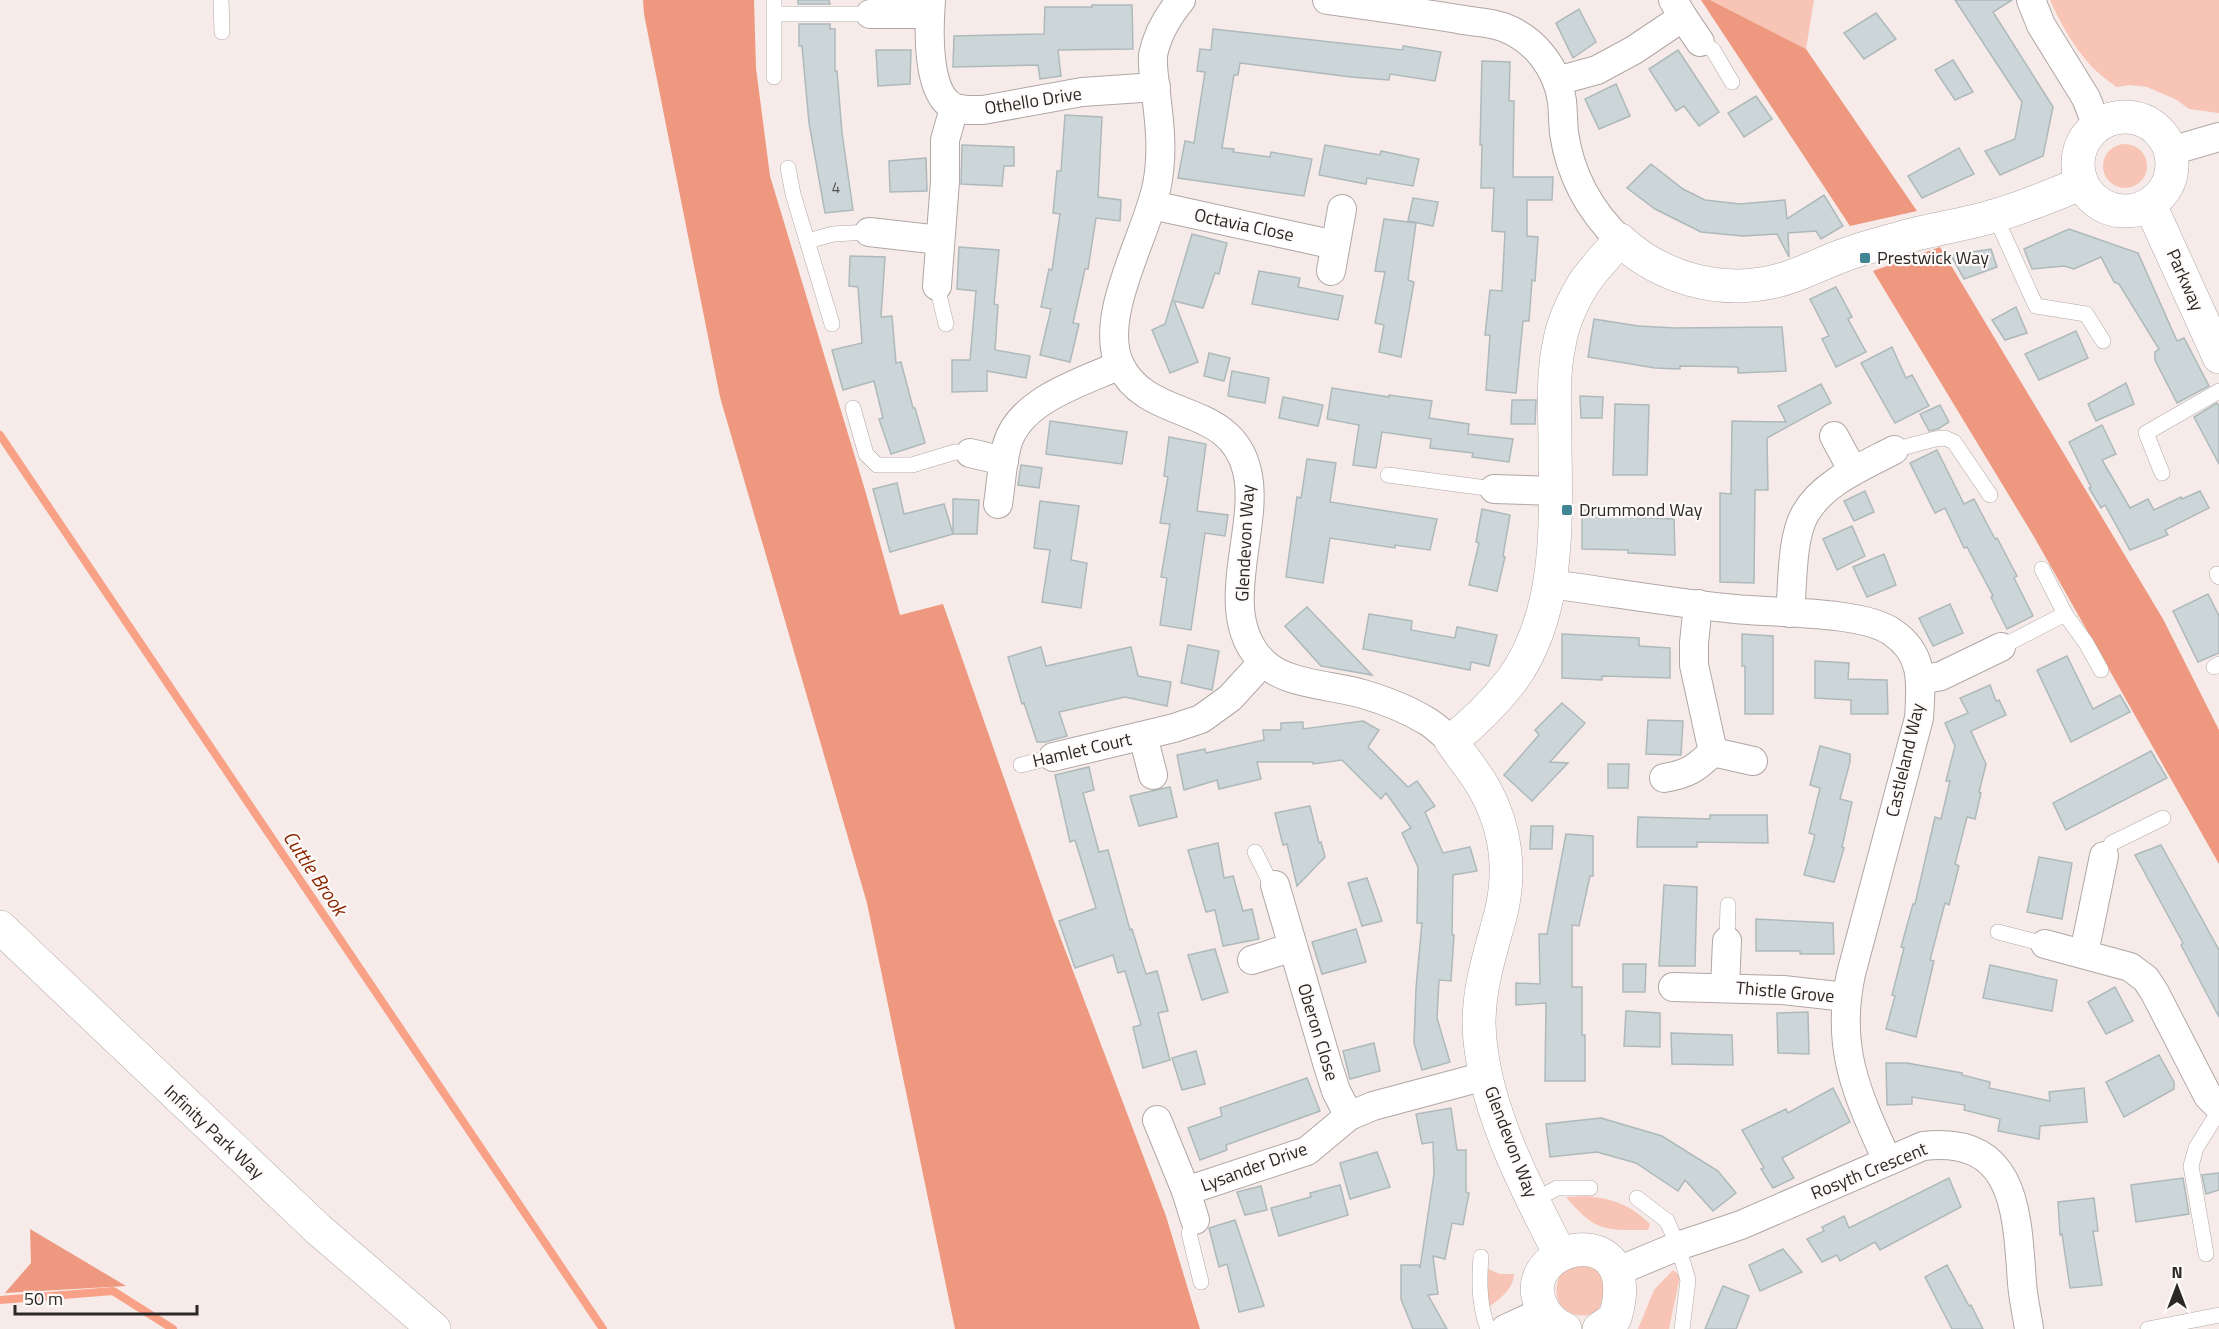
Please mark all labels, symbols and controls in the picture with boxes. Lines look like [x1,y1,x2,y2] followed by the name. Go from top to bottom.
[982,79,1083,122] street label: Othello Drive
[832,176,840,199] house number: 4
[1192,201,1297,248] street label: Octavia Close
[1877,244,1989,271] place label: Prestwick Way
[2160,244,2211,316] street label: Parkway
[1858,251,1872,265] marker: Prestwick Way
[1228,483,1261,602] street label: Glendevon Way
[1579,496,1703,523] place label: Drummond Way
[1560,503,1574,517] marker: Drummond Way
[1878,700,1931,820] street label: Castleland Way
[1030,725,1135,774] street label: Hamlet Court
[276,824,356,923] water label: Cuttle Brook
[1735,974,1836,1009] street label: Thistle Grove
[1291,980,1346,1084] street label: Oberon Close
[158,1078,271,1185] street label: Infinity Park Way
[1478,1082,1545,1202] street label: Glendevon Way
[1197,1135,1311,1198] street label: Lysander Drive
[1807,1135,1932,1206] street label: Rosyth Crescent
[2147,1257,2207,1317] north arrow
[2171,1260,2183,1284] text: N
[15,1278,196,1316] scale bar
[24,1285,63,1312] text: 50 m

